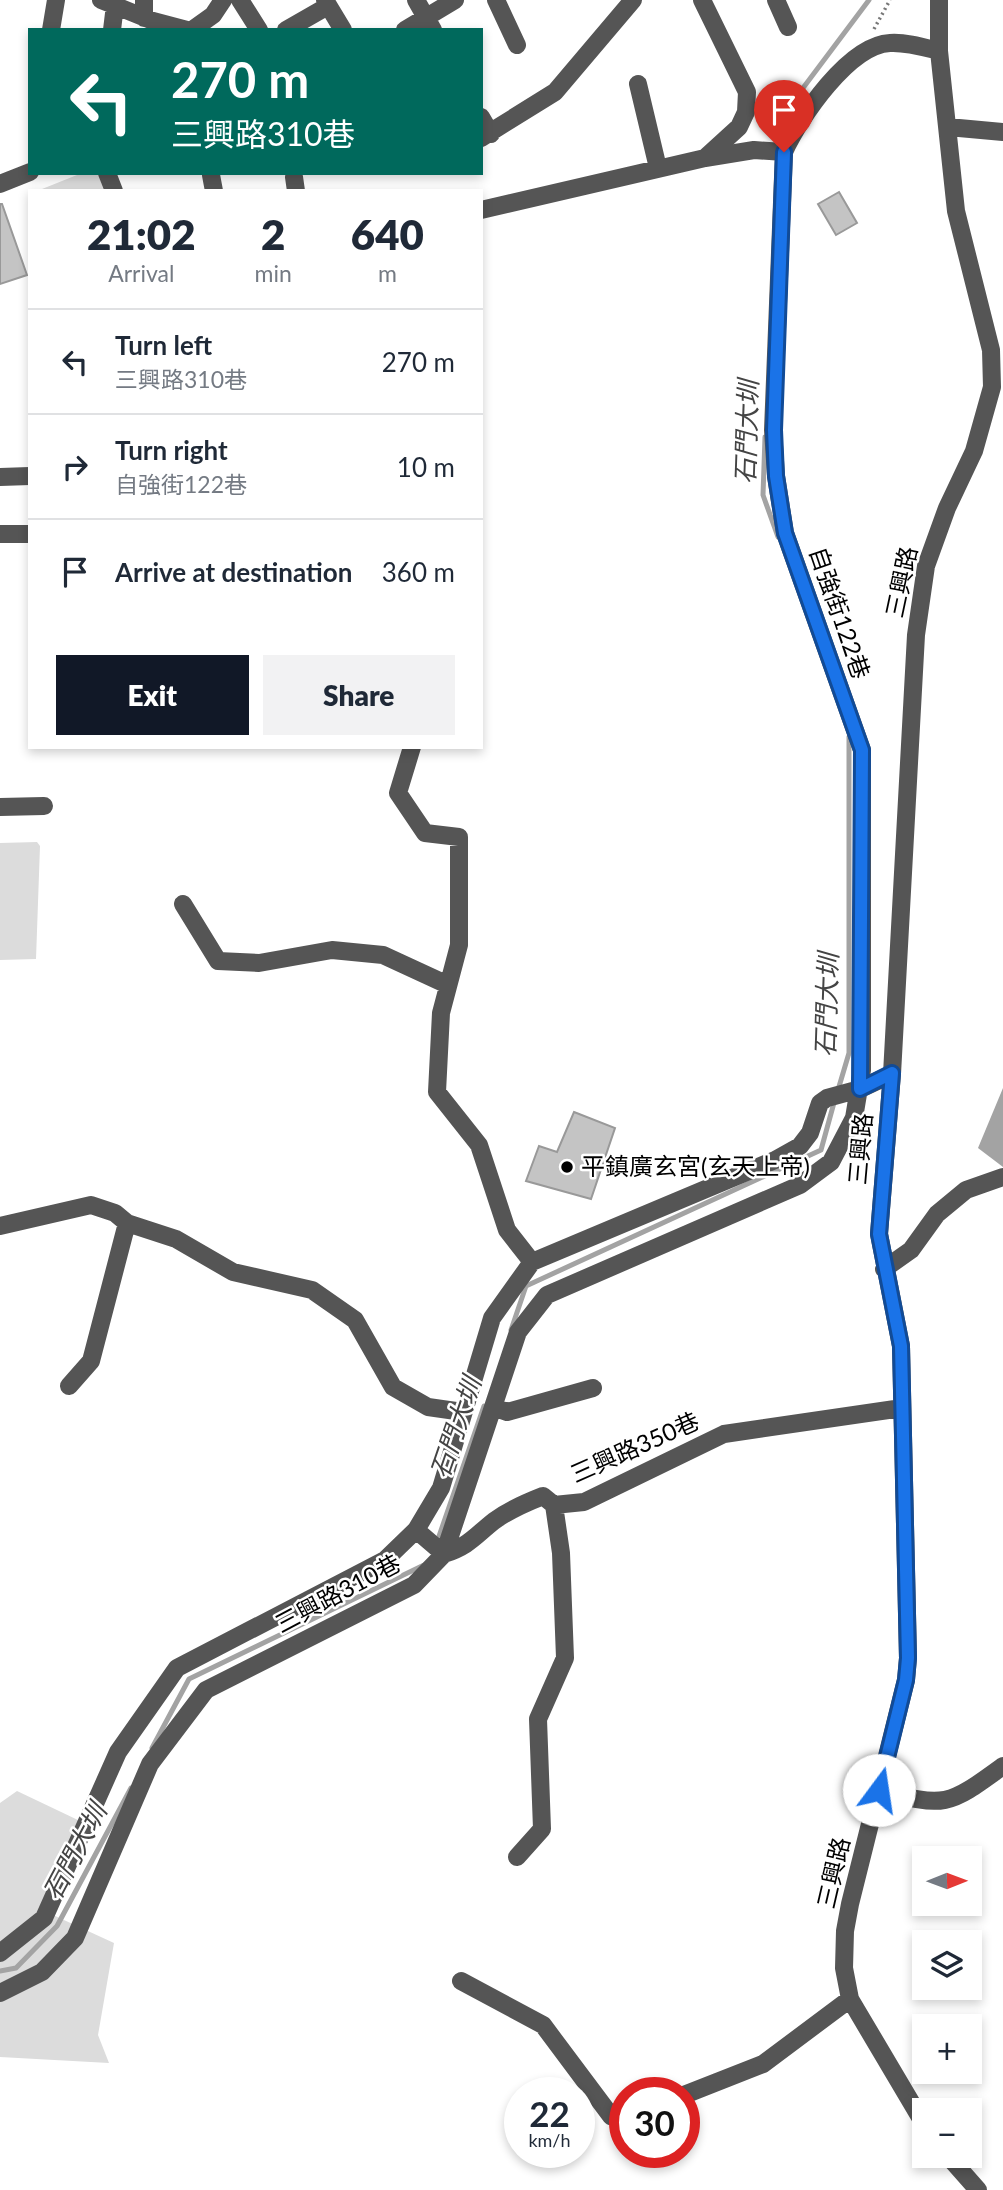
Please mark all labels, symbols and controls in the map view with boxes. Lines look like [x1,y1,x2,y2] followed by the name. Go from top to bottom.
[171,50,309,108] text: 270 m
[56,56,147,147] icon: left
[754,80,814,152] pin
[765,91,803,129] icon: arrive
[171,114,355,153] text: 三興路310巷
[87,209,196,259] text: 21:02
[261,209,285,259] text: 2
[351,209,424,259] text: 640
[108,259,174,287] text: Arrival
[255,259,292,287] text: min
[378,259,397,287] text: m
[115,329,212,361] text: Turn left
[56,343,94,381] icon: left
[382,346,455,378] text: 270 m
[115,365,247,393] text: 三興路310巷
[728,375,764,484] water label: 石門大圳
[115,434,228,466] text: Turn right
[56,448,94,486] icon: right
[397,451,455,483] text: 10 m
[115,470,247,498] text: 自強街122巷
[804,543,877,682] street label: 自強街122巷
[879,543,922,620] street label: 三興路
[56,553,94,591] icon: arrive
[115,556,352,588] text: Arrive at destination
[382,556,455,588] text: 360 m
[56,655,249,735] button: Exit
[263,655,455,735] button: Share
[808,948,844,1057] water label: 石門大圳
[842,1112,877,1186] street label: 三興路
[581,1151,810,1180] place label: 平鎮廣玄宮(玄天上帝)
[559,1159,575,1175] marker: 平鎮廣玄宮(玄天上帝)
[423,1370,488,1482] water label: 石門大圳
[566,1405,703,1488] street label: 三興路350巷
[270,1548,405,1638] street label: 三興路310巷
[842,1753,916,1827] position arrow
[36,1795,115,1905] water label: 石門大圳
[810,1834,855,1911] street label: 三興路
[912,1846,982,1916] north arrow
[912,1846,982,2168] map controls
[912,1930,982,2000] button: layers
[912,2014,982,2084] button: +
[609,2077,700,2168] speed limit sign: 30
[529,2092,570,2134] text: 22
[912,2098,982,2168] button: −
[528,2129,571,2151] text: km/h

